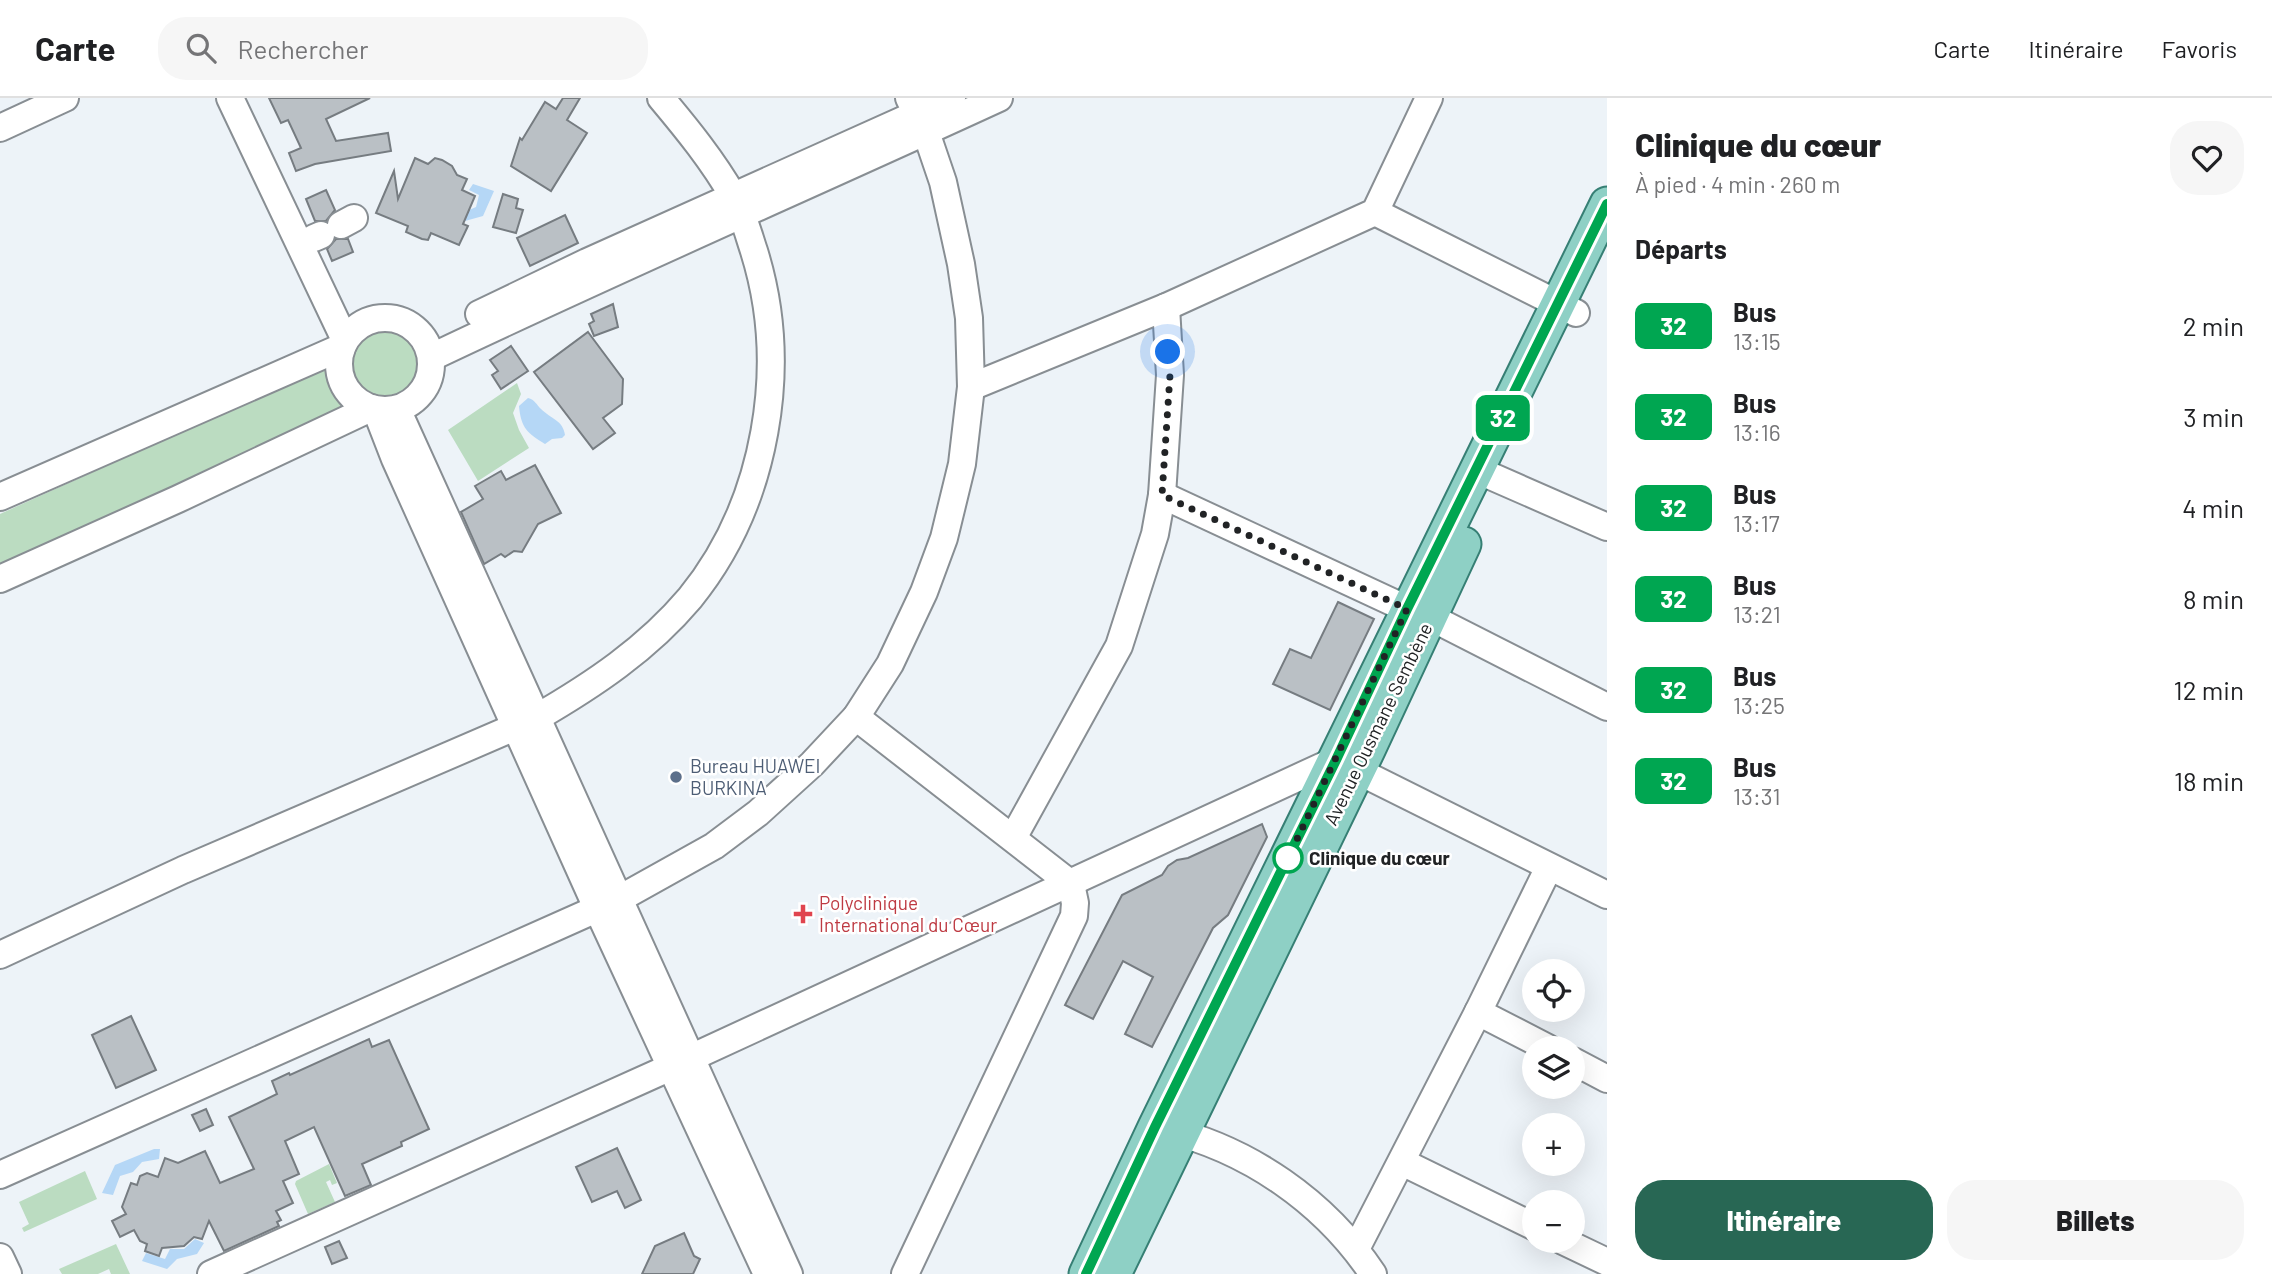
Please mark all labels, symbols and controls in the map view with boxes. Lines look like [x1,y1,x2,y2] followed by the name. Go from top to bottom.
[158,17,648,80] search box
[35,28,116,68] text: Carte
[182,29,220,67] icon: search
[238,33,368,64] text: Rechercher
[1934,34,1990,63] text: Carte
[2028,34,2124,63] text: Itinéraire
[2162,34,2237,63] text: Favoris
[2170,121,2244,195] button: heart
[1635,124,1881,164] text: Clinique du cœur
[1635,170,1840,198] text: À pied · 4 min · 260 m
[1635,233,1727,264] text: Départs
[1733,296,1776,327] text: Bus
[2183,310,2244,341] text: 2 min
[1660,311,1687,340] text: 32
[1733,327,1781,355] text: 13:15
[1150,334,1185,369] your location
[1733,387,1776,418] text: Bus
[1472,395,1534,441] line badge: 32
[2183,401,2244,432] text: 3 min
[1660,402,1687,431] text: 32
[1490,403,1516,432] text: 32
[1733,418,1781,446] text: 13:16
[1733,478,1776,509] text: Bus
[2182,492,2244,523] text: 4 min
[1660,493,1687,522] text: 32
[1733,509,1780,537] text: 13:17
[1733,569,1776,600] text: Bus
[2183,583,2244,614] text: 8 min
[1660,584,1687,613] text: 32
[1733,600,1781,628] text: 13:21
[1318,619,1437,829] street label: Avenue Ousmane Sembène
[1733,660,1776,691] text: Bus
[2174,674,2244,705] text: 12 min
[1660,675,1687,704] text: 32
[1733,691,1785,719] text: 13:25
[1733,751,1776,782] text: Bus
[690,754,820,799] place label: Bureau HUAWEI BURKINA
[2174,765,2244,796] text: 18 min
[1660,766,1687,795] text: 32
[668,769,684,785] marker: Bureau HUAWEI BURKINA
[1733,782,1780,810] text: 13:31
[1273,843,1303,873] marker: Clinique du cœur
[1309,846,1451,869] place label: Clinique du cœur
[819,891,997,936] place label: Polyclinique International du Cœur
[793,904,813,924] marker: Polyclinique International du Cœur
[1522,959,1585,1253] map controls
[1522,959,1585,1022] button: locate
[1522,1036,1585,1099] button: layers
[1522,1113,1585,1176] button: +
[1635,1180,1933,1260] button: Itinéraire
[1947,1180,2244,1260] button: Billets
[1522,1190,1585,1253] button: −

